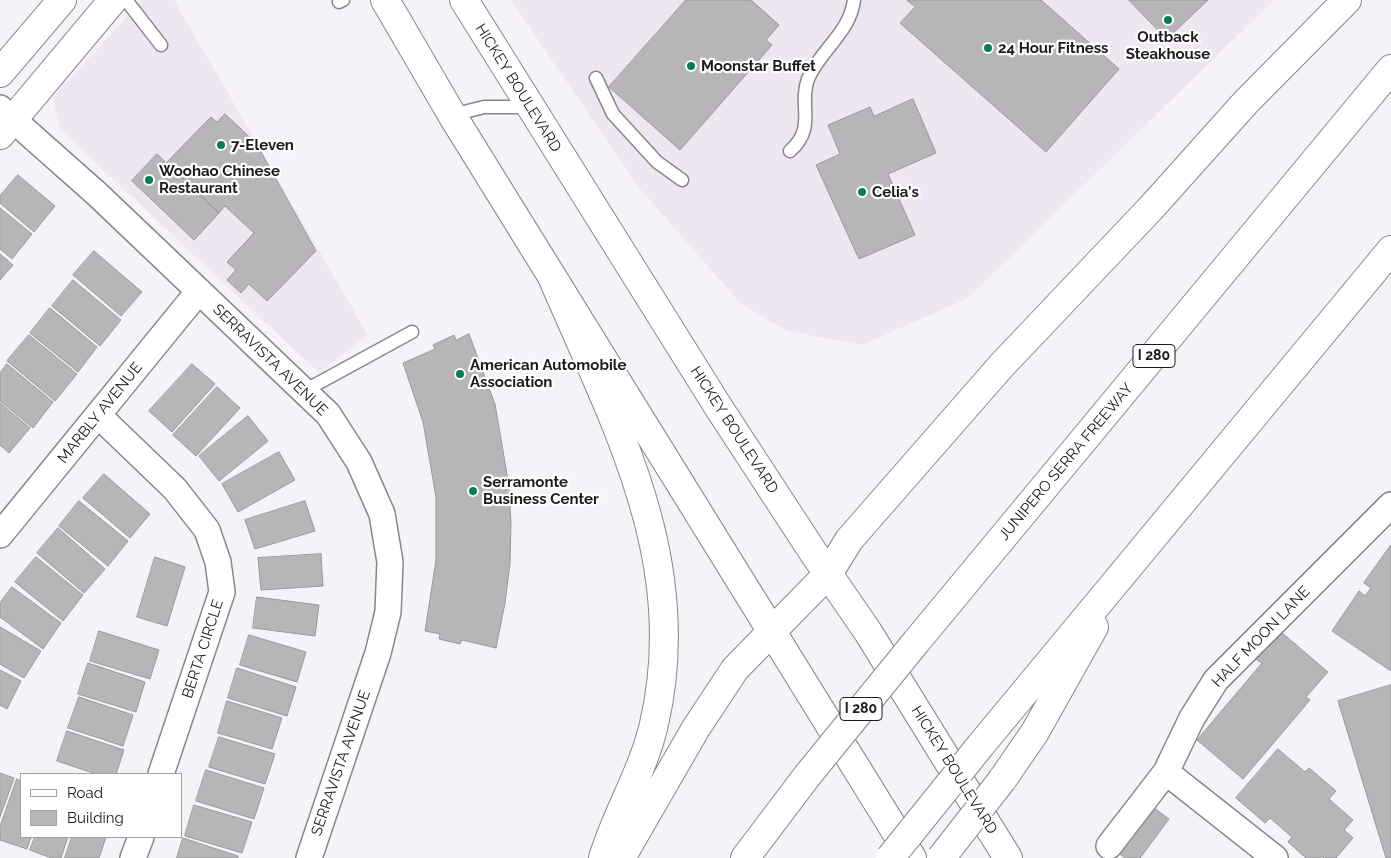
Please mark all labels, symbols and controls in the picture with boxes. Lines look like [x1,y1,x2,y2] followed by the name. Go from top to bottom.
[1162,14,1174,26] marker: Outback Steakhouse
[471,21,565,155] street label: HICKEY BOULEVARD
[1126,28,1210,63] place label: Outback Steakhouse
[998,39,1108,57] place label: 24 Hour Fitness
[982,42,994,54] marker: 24 Hour Fitness
[701,57,816,75] place label: Moonstar Buffet
[685,60,697,72] marker: Moonstar Buffet
[231,136,294,154] place label: 7-Eleven
[215,139,227,151] marker: 7-Eleven
[159,162,280,197] place label: Woohao Chinese Restaurant
[143,174,155,186] marker: Woohao Chinese Restaurant
[872,183,919,201] place label: Celia's
[856,186,868,198] marker: Celia's
[209,300,331,420] street label: SERRAVISTA AVENUE
[1133,344,1175,368] road number: I 280
[470,356,626,391] place label: American Automobile Association
[54,359,146,467] street label: MARBLY AVENUE
[686,363,782,497] street label: HICKEY BOULEVARD
[454,368,466,380] marker: American Automobile Association
[995,380,1137,544] street label: JUNIPERO SERRA FREEWAY
[483,473,599,508] place label: Serramonte Business Center
[467,485,479,497] marker: Serramonte Business Center
[1208,583,1314,691] street label: HALF MOON LANE
[179,597,227,701] street label: BERTA CIRCLE
[308,688,374,838] street label: SERRAVISTA AVENUE
[840,698,882,721] road number: I 280
[907,703,1001,837] street label: HICKEY BOULEVARD
[20,773,182,838] legend
[67,784,103,802] text: Road
[67,809,124,827] text: Building

